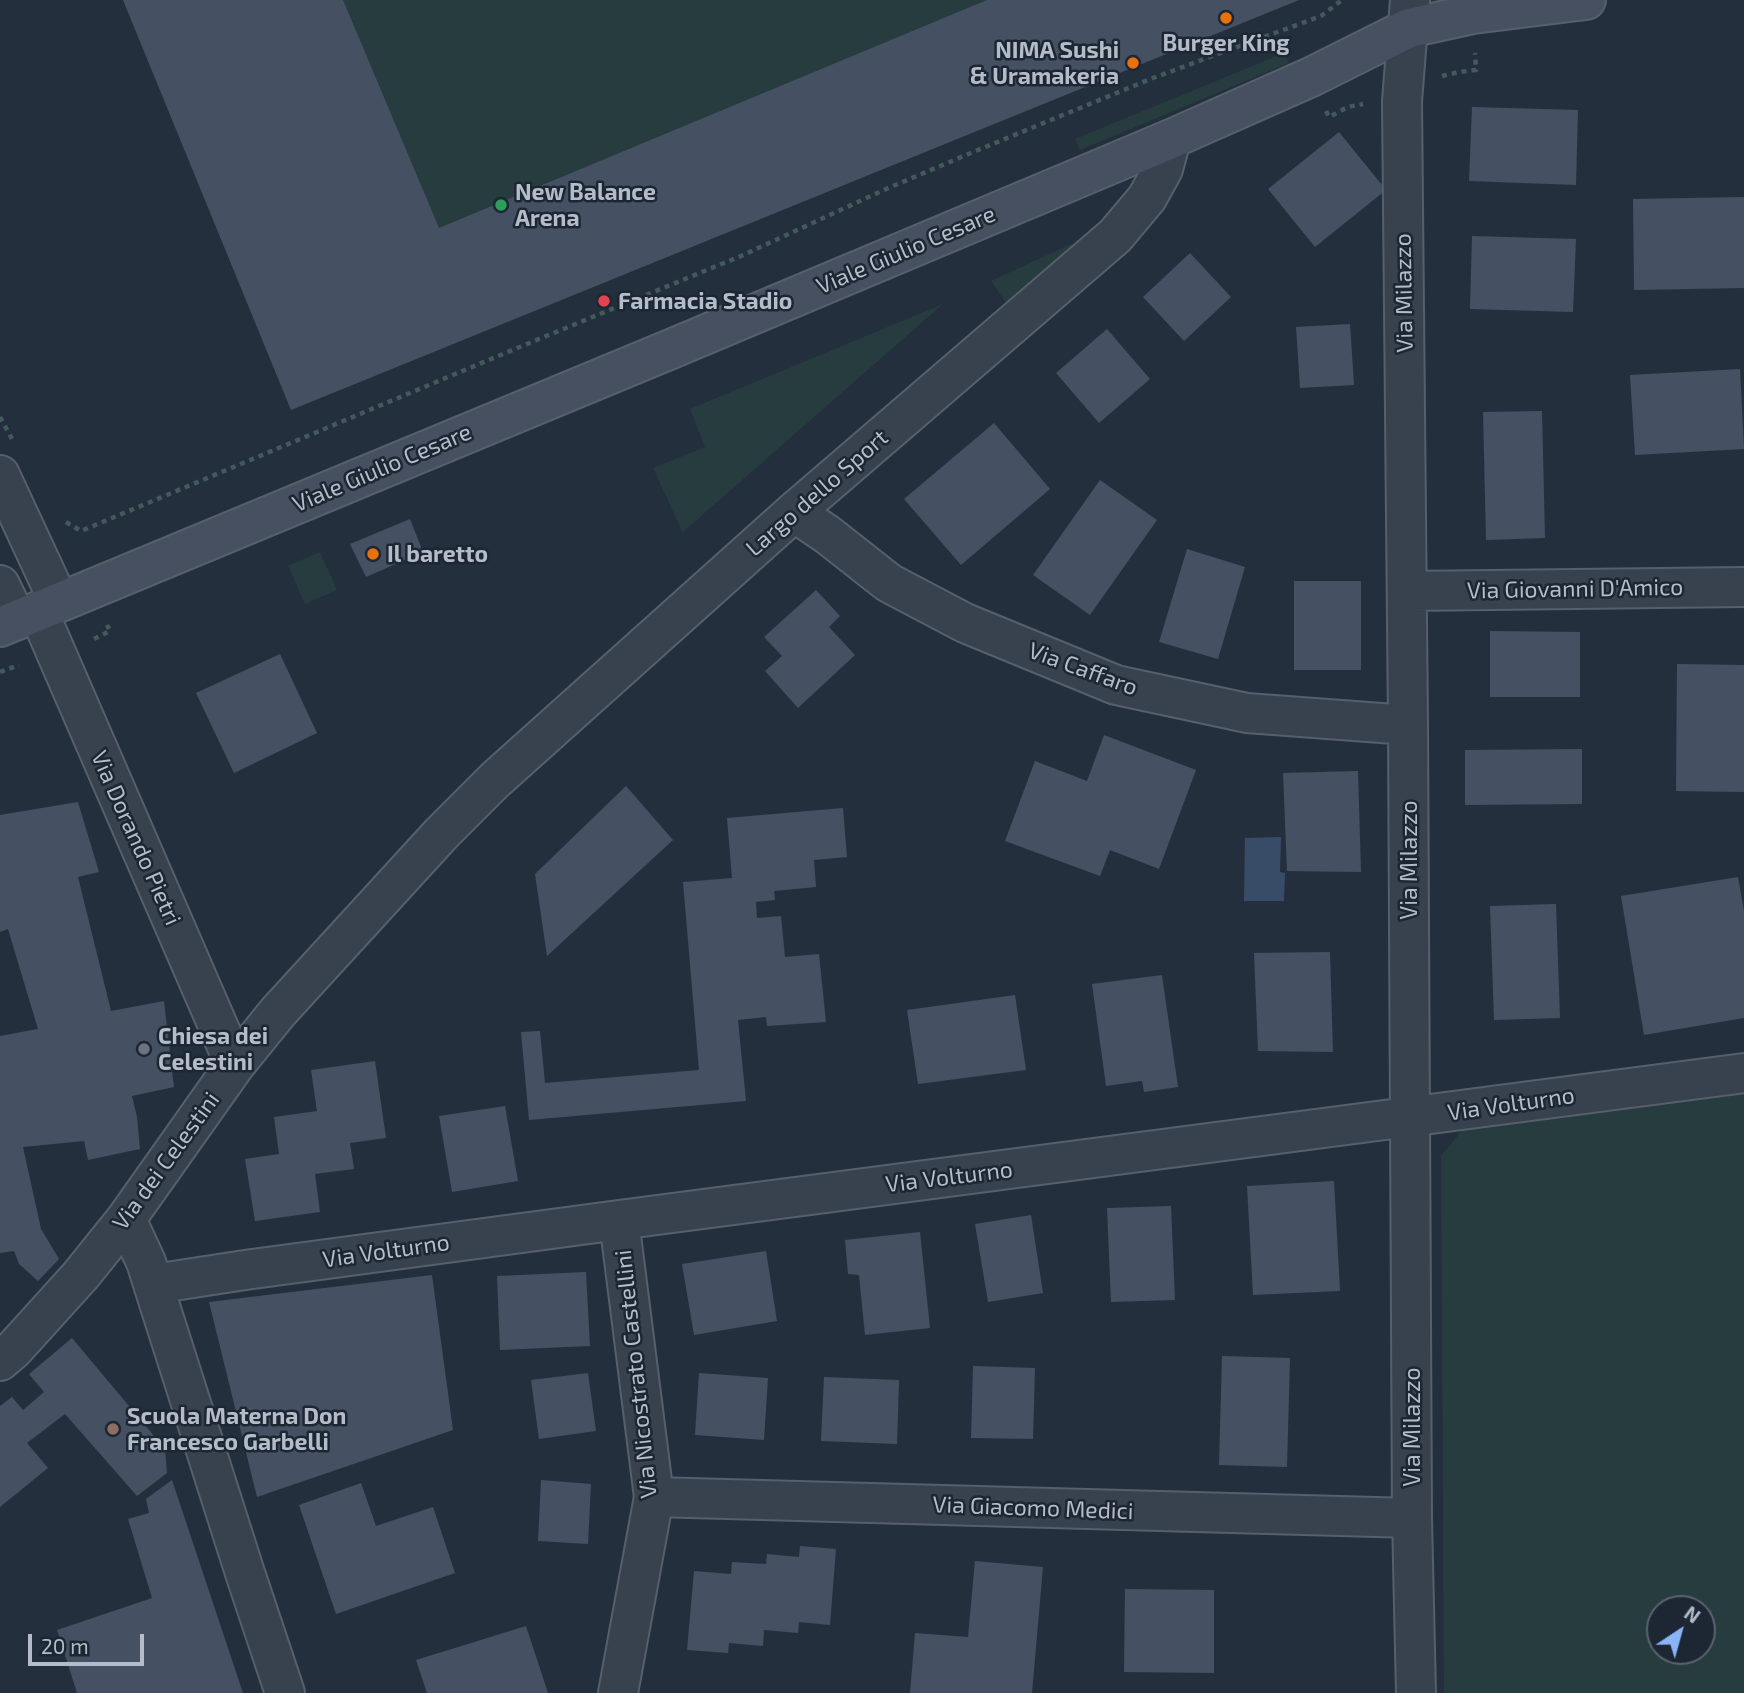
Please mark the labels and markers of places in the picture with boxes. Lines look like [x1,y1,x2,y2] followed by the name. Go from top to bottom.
[1218,10,1234,26] marker: Burger King
[1162,29,1290,57] place label: Burger King
[970,36,1119,90] place label: NIMA Sushi & Uramakeria
[1125,55,1141,71] marker: NIMA Sushi & Uramakeria
[515,178,656,232] place label: New Balance Arena
[493,197,509,213] marker: New Balance Arena
[618,287,792,315] place label: Farmacia Stadio
[596,293,612,309] marker: Farmacia Stadio
[387,540,488,568] place label: Il baretto
[365,546,381,562] marker: Il baretto
[158,1022,268,1076] place label: Chiesa dei Celestini
[136,1041,152,1057] marker: Chiesa dei Celestini
[127,1402,346,1456] place label: Scuola Materna Don Francesco Garbelli
[105,1421,121,1437] marker: Scuola Materna Don Francesco Garbelli

